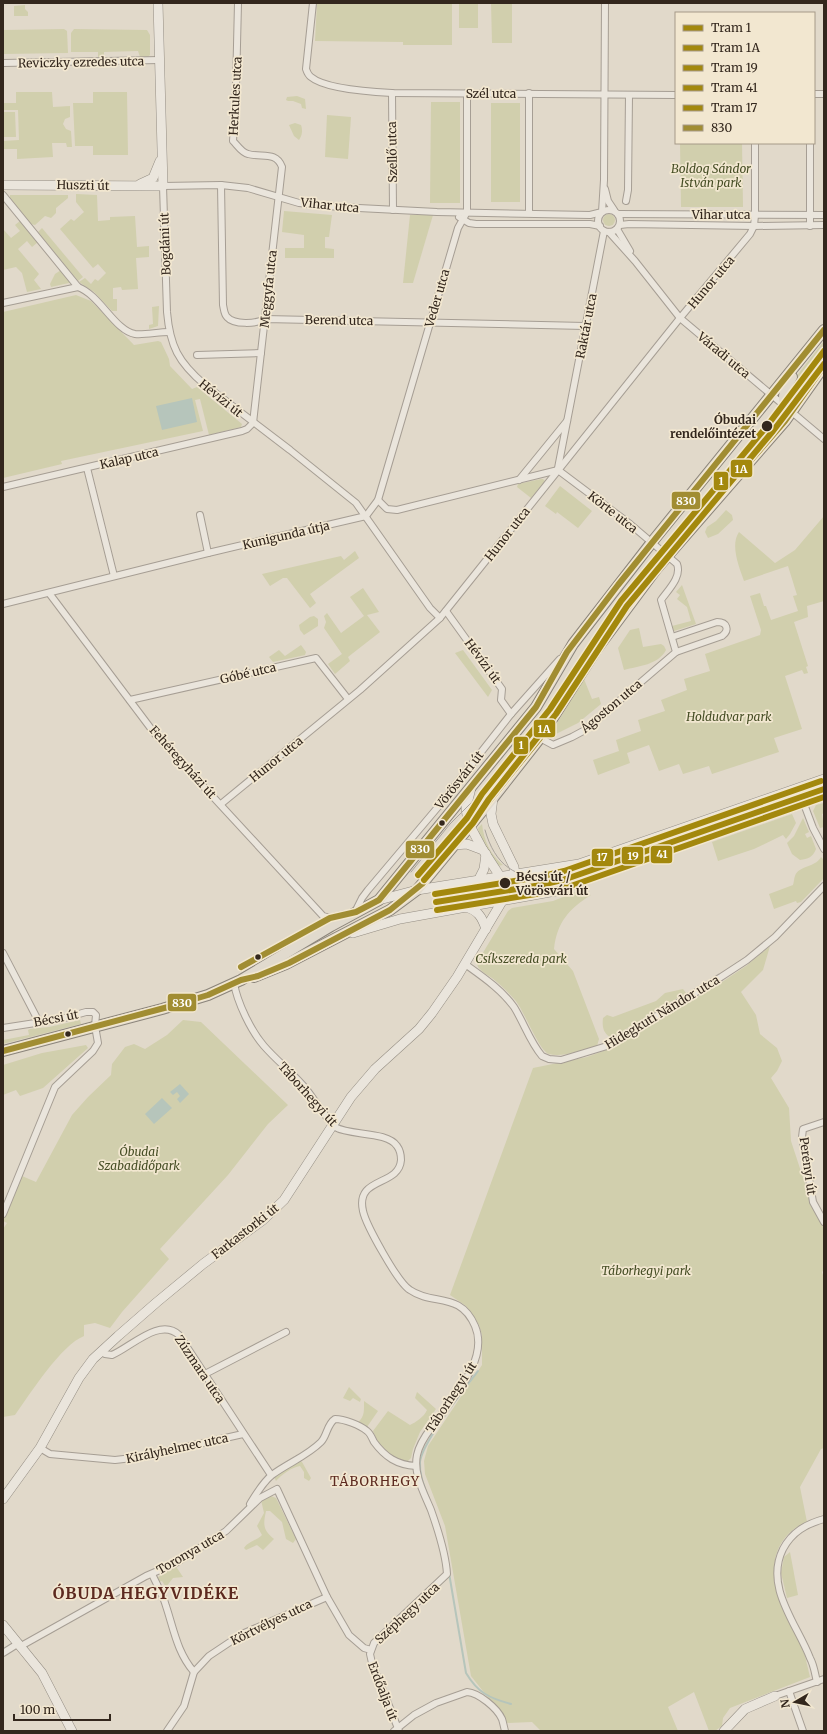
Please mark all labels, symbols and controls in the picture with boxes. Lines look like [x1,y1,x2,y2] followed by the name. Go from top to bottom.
[675,12,815,144] legend
[711,20,752,35] text: Tram 1
[711,40,760,55] text: Tram 1A
[18,53,145,71] street label: Reviczky ezredes utca
[225,56,245,136] street label: Herkules utca
[711,60,758,75] text: Tram 19
[711,80,758,95] text: Tram 41
[466,86,517,101] street label: Szél utca
[711,100,757,115] text: Tram 17
[711,120,732,135] text: 830
[384,121,400,183] street label: Szellő utca
[671,161,752,190] park label: Boldog Sándor István park
[56,177,110,193] street label: Huszti út
[299,194,361,216] street label: Vihar utca
[691,207,751,222] street label: Vihar utca
[156,212,174,276] street label: Bogdáni út
[256,249,280,329] street label: Meggyfa utca
[685,252,738,311] street label: Hunor utca
[421,267,453,330] street label: Veder utca
[572,292,600,360] street label: Raktár utca
[305,312,374,328] street label: Berend utca
[694,328,754,382] street label: Váradi utca
[196,376,246,420] street label: Hévízi út
[670,412,756,441] place label: Óbudai rendelőintézet
[760,419,774,433] marker: Óbudai rendelőintézet
[98,444,160,472] street label: Kalap utca
[730,459,753,478] line badge: 1A
[734,462,748,476] text: 1A
[713,471,729,491] line badge: 1
[718,474,724,488] text: 1
[585,488,641,536] street label: Körte utca
[671,491,701,510] line badge: 830
[676,494,696,508] text: 830
[481,504,533,564] street label: Hunor utca
[241,518,332,552] street label: Kunigunda útja
[462,636,504,687] street label: Hévízi út
[219,659,278,687] street label: Góbé utca
[577,676,645,736] street label: Ágoston utca
[685,709,772,724] park label: Holdudvar park
[533,719,556,738] line badge: 1A
[537,722,551,736] text: 1A
[146,723,220,802] street label: Fehéregyházi út
[246,733,306,785] street label: Hunor utca
[513,736,529,755] line badge: 1
[518,738,524,752] text: 1
[431,748,487,813] street label: Vörösvári út
[437,818,447,828] unlabelled marker
[405,840,435,859] line badge: 830
[410,842,430,856] text: 830
[650,845,673,864] line badge: 41
[621,846,644,865] line badge: 19
[656,847,668,861] text: 41
[591,848,614,867] line badge: 17
[627,849,639,863] text: 19
[596,850,608,864] text: 17
[515,869,589,898] place label: Bécsi út / Vörösvári út
[498,876,512,890] marker: Bécsi út / Vörösvári út
[475,951,567,966] park label: Csíkszereda park
[253,952,263,962] unlabelled marker
[602,972,722,1052] street label: Hidegkuti Nándor utca
[167,993,197,1012] line badge: 830
[172,996,192,1010] text: 830
[32,1006,80,1030] street label: Bécsi út
[63,1029,73,1039] unlabelled marker
[275,1059,341,1130] street label: Táborhegyi út
[796,1136,820,1196] street label: Perényi út
[98,1144,180,1173] park label: Óbudai Szabadidőpark
[208,1200,282,1262] street label: Farkastorki út
[601,1263,691,1278] park label: Táborhegyi park
[172,1332,229,1406] street label: Zúzmara utca
[423,1358,480,1435] street label: Táborhegyi út
[125,1430,230,1466] street label: Királyhelmec utca
[330,1472,420,1490] district label: TÁBORHEGY
[154,1526,227,1577] street label: Toronya utca
[372,1579,443,1647] street label: Széphegy utca
[53,1583,239,1603] district label: ÓBUDA HEGYVIDÉKE
[228,1596,315,1648] street label: Körtvélyes utca
[365,1659,401,1723] street label: Erdőalja út
[775,1682,815,1722] north arrow
[14,1696,110,1722] scale bar
[777,1698,793,1709] text: N
[20,1702,55,1717] text: 100 m

